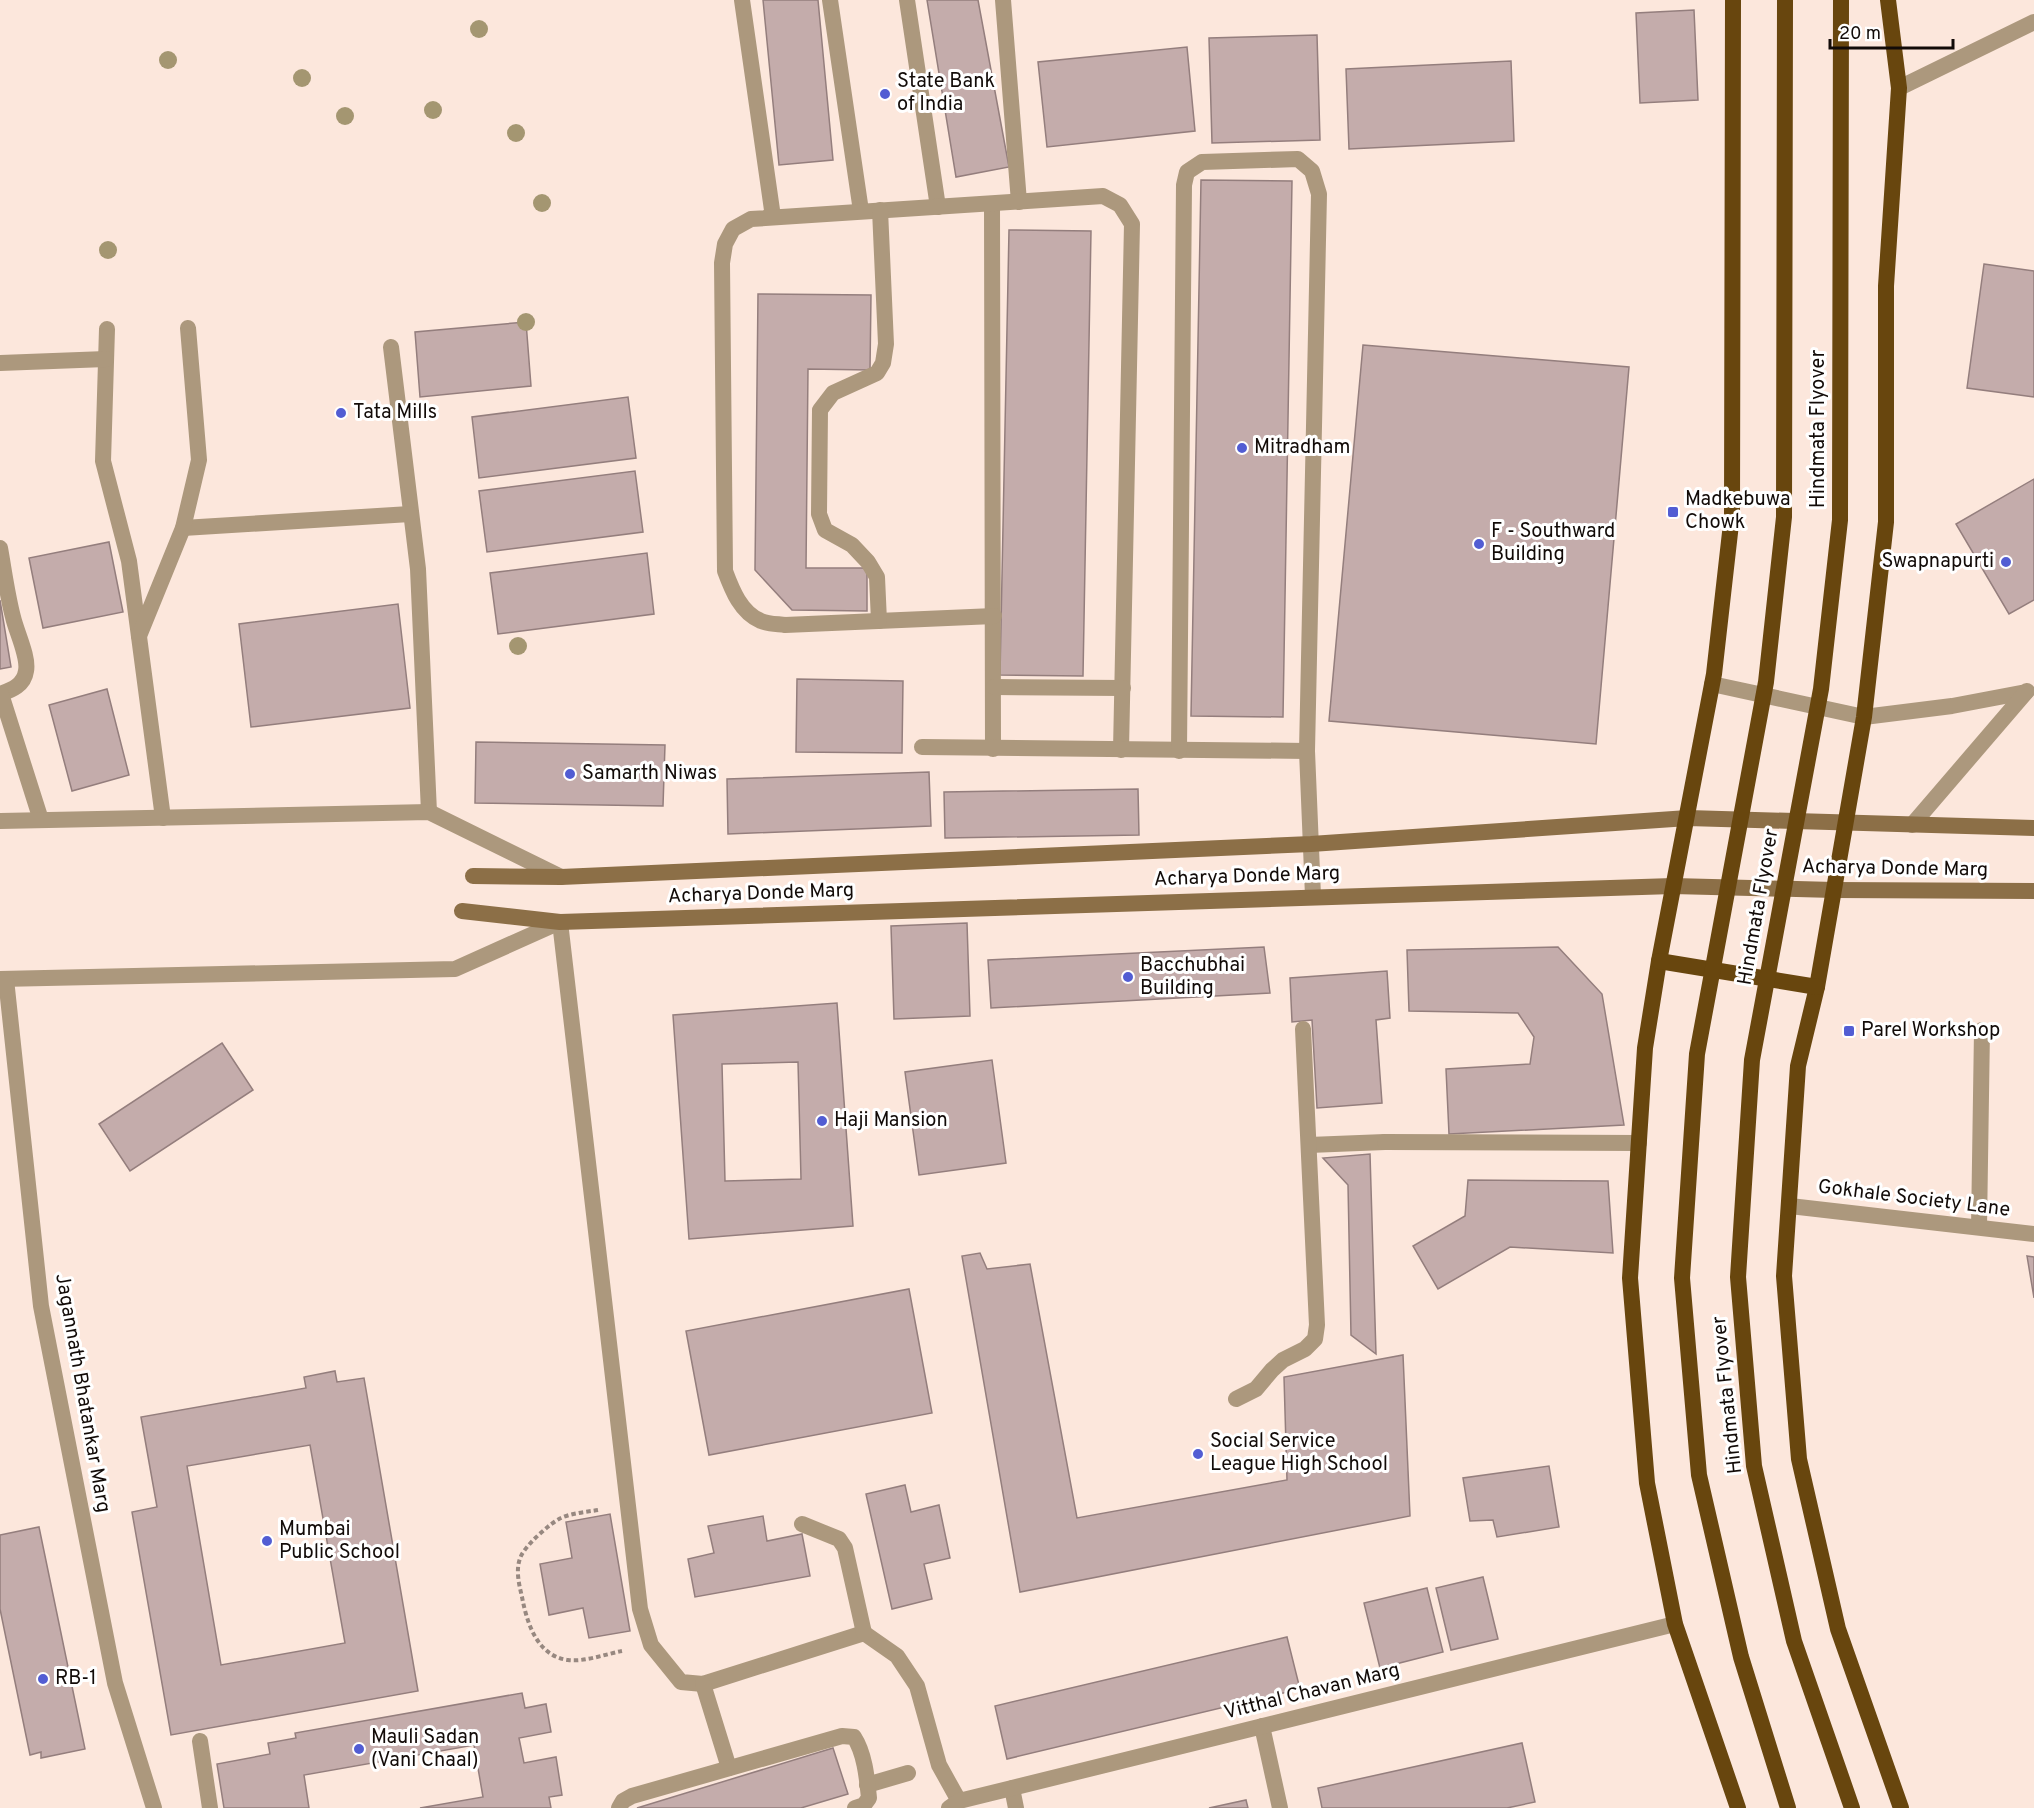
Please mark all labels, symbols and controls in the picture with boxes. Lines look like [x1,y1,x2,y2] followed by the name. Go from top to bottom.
[1830,12,1953,50] scale bar
[1839,23,1881,46] text: 20 m
[897,69,995,118] place label: State Bank of India
[878,87,892,101] marker: State Bank of India
[1806,349,1832,508] street label: Hindmata Flyover
[353,400,437,426] place label: Tata Mills
[334,406,348,420] marker: Tata Mills
[1254,435,1350,461] place label: Mitradham
[1235,441,1249,455] marker: Mitradham
[1685,487,1790,536] place label: Madkebuwa Chowk
[1666,505,1680,519] marker: Madkebuwa Chowk
[1491,519,1615,568] place label: F - Southward Building
[1472,537,1486,551] marker: F - Southward Building
[1881,549,1994,575] place label: Swapnapurti
[1999,555,2013,569] marker: Swapnapurti
[582,761,717,787] place label: Samarth Niwas
[563,767,577,781] marker: Samarth Niwas
[1732,826,1786,987] street label: Hindmata Flyover
[1802,854,1988,884] street label: Acharya Donde Marg
[1153,861,1341,893] street label: Acharya Donde Marg
[667,878,855,910] street label: Acharya Donde Marg
[1140,953,1245,1002] place label: Bacchubhai Building
[1121,970,1135,984] marker: Bacchubhai Building
[1861,1018,2000,1044] place label: Parel Workshop
[1842,1024,1856,1038] marker: Parel Workshop
[834,1108,948,1134] place label: Haji Mansion
[815,1114,829,1128] marker: Haji Mansion
[1816,1174,2012,1224] street label: Gokhale Society Lane
[48,1271,116,1515] street label: Jagannath Bhatankar Marg
[1707,1315,1749,1475] street label: Hindmata Flyover
[1210,1429,1388,1478] place label: Social Service League High School
[1191,1447,1205,1461] marker: Social Service League High School
[279,1517,400,1566] place label: Mumbai Public School
[260,1534,274,1548] marker: Mumbai Public School
[1221,1658,1403,1726] street label: Vitthal Chavan Marg
[55,1666,97,1692] place label: RB-1
[36,1672,50,1686] marker: RB-1
[371,1725,479,1774] place label: Mauli Sadan (Vani Chaal)
[352,1742,366,1756] marker: Mauli Sadan (Vani Chaal)

